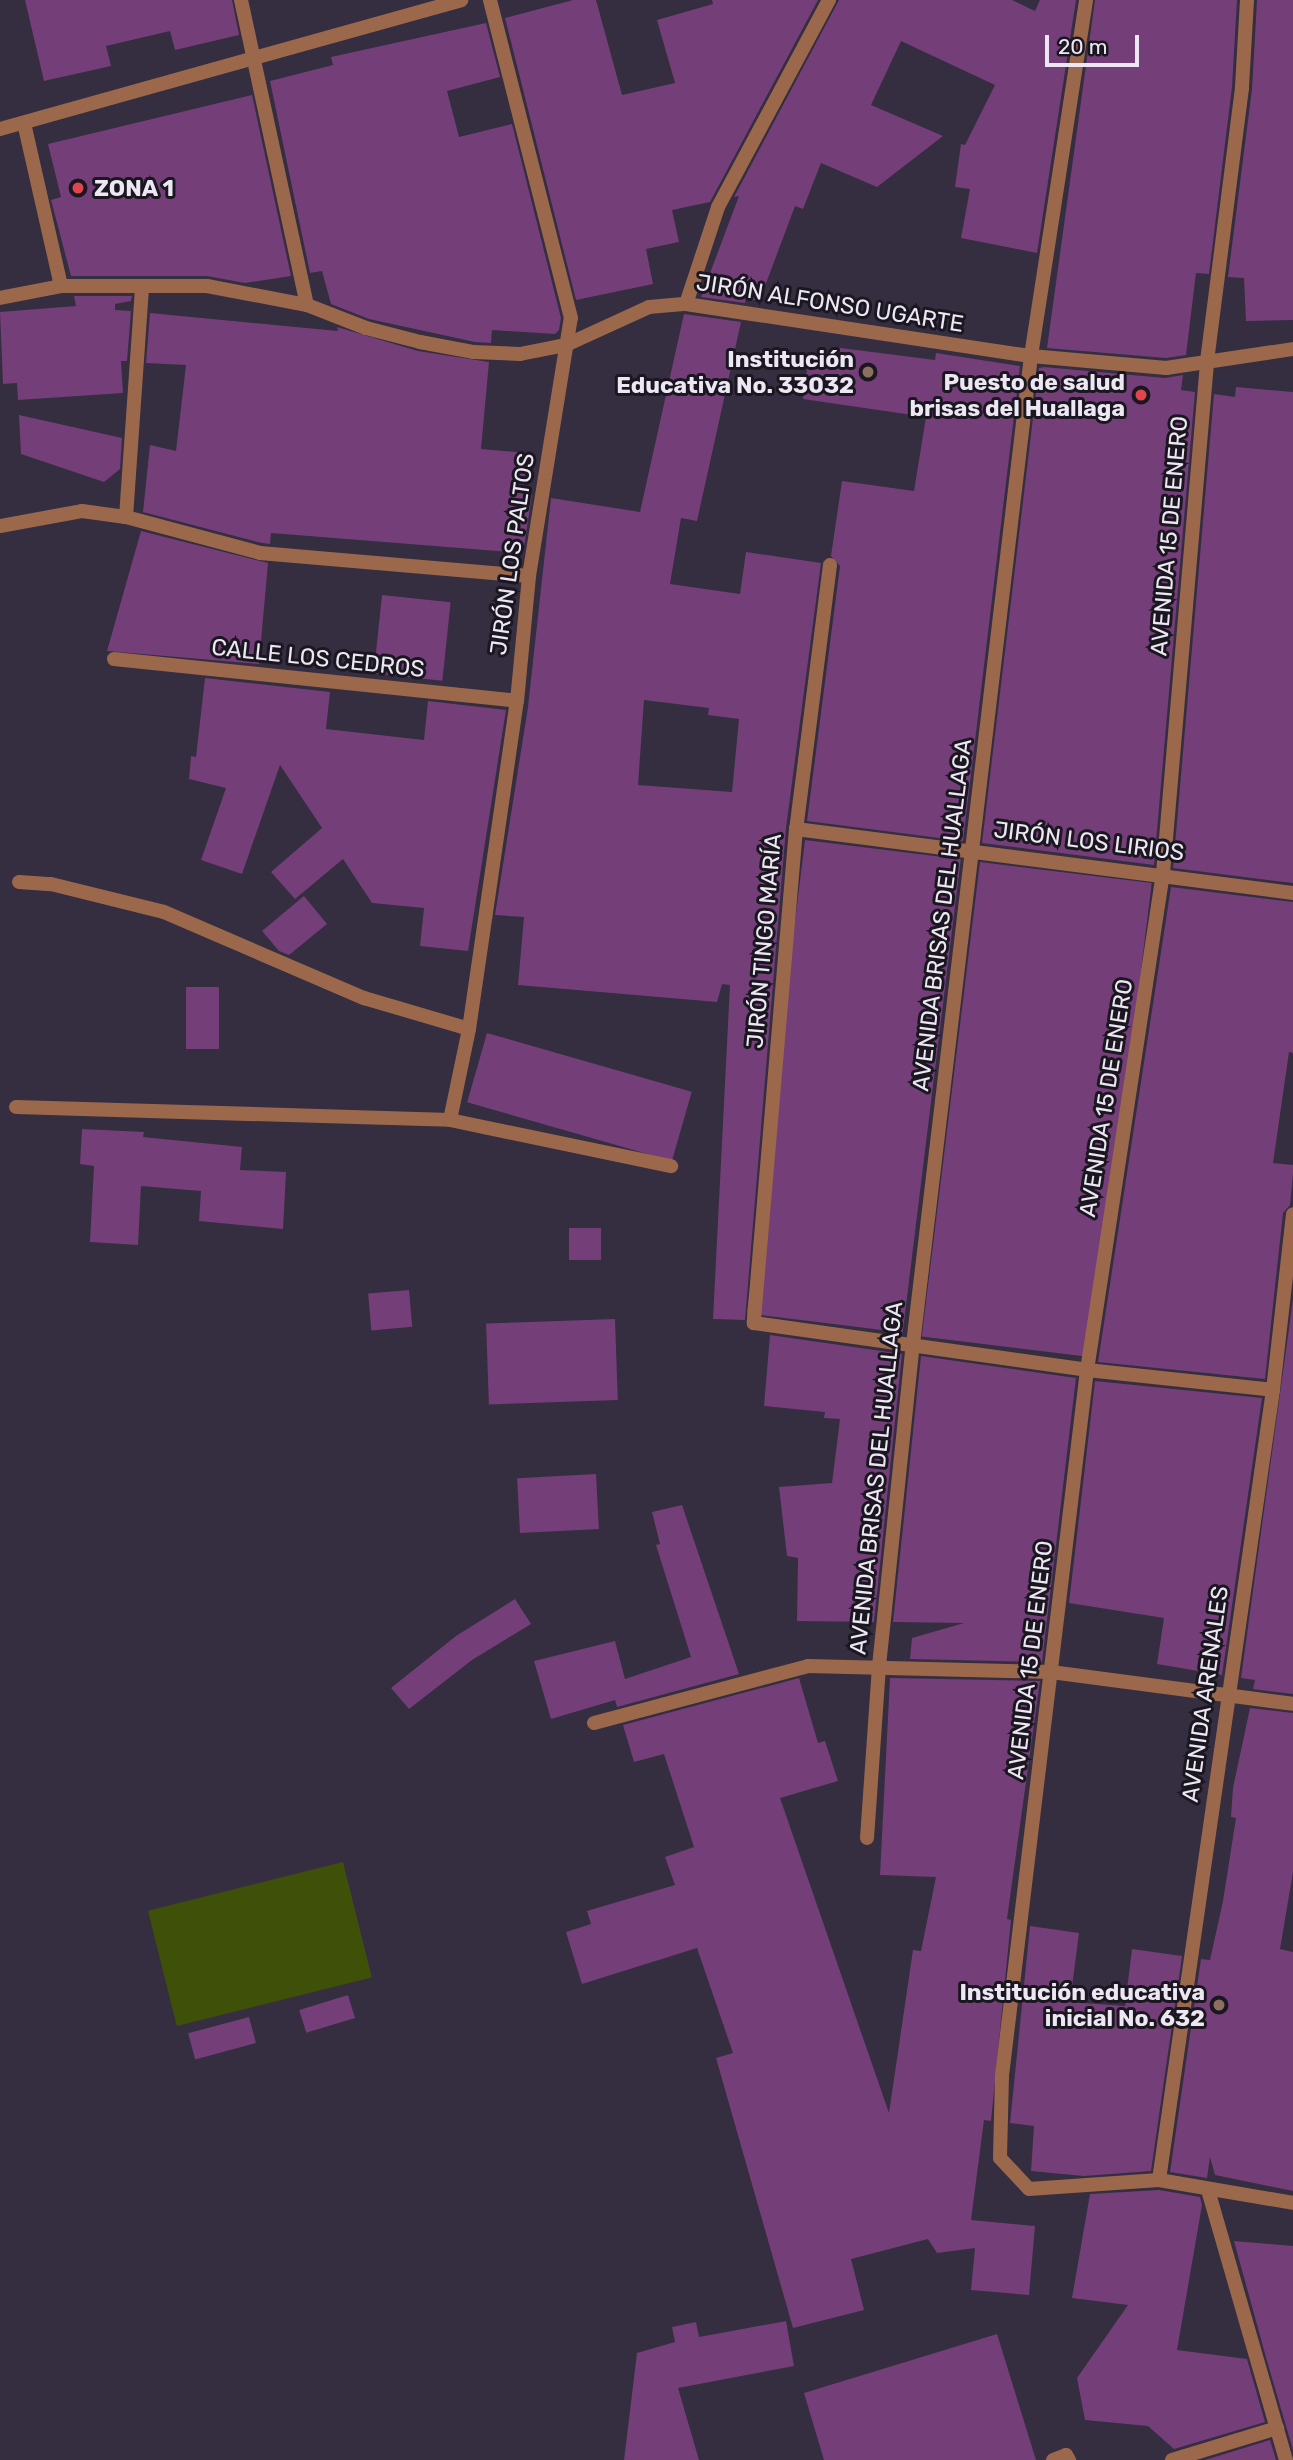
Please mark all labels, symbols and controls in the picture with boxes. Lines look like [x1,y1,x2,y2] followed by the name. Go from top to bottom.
[1048,21,1142,65] scale bar
[1058,34,1107,59] text: 20 m
[94,174,175,202] place label: ZONA 1
[68,178,88,198] marker: ZONA 1
[694,268,966,338] street label: JIRÓN ALFONSO UGARTE
[616,345,854,399] place label: Institución Educativa No. 33032
[860,364,876,380] marker: Institución Educativa No. 33032
[910,368,1125,422] place label: Puesto de salud brisas del Huallaga
[1131,385,1151,405] marker: Puesto de salud brisas del Huallaga
[1145,415,1193,657] street label: AVENIDA 15 DE ENERO
[484,451,540,657] street label: JIRÓN LOS PALTOS
[210,633,426,683] street label: CALLE LOS CEDROS
[907,737,977,1093] street label: AVENIDA BRISAS DEL HUALLAGA
[992,816,1186,866] street label: JIRÓN LOS LIRIOS
[741,832,787,1050] street label: JIRÓN TINGO MARÍA
[1074,977,1138,1219] street label: AVENIDA 15 DE ENERO
[844,1300,908,1656] street label: AVENIDA BRISAS DEL HUALLAGA
[1002,1539,1058,1781] street label: AVENIDA 15 DE ENERO
[1176,1584,1234,1804] street label: AVENIDA ARENALES
[959,1978,1205,2032] place label: Institución educativa inicial No. 632
[1211,1997,1227,2013] marker: Institución educativa inicial No. 632

